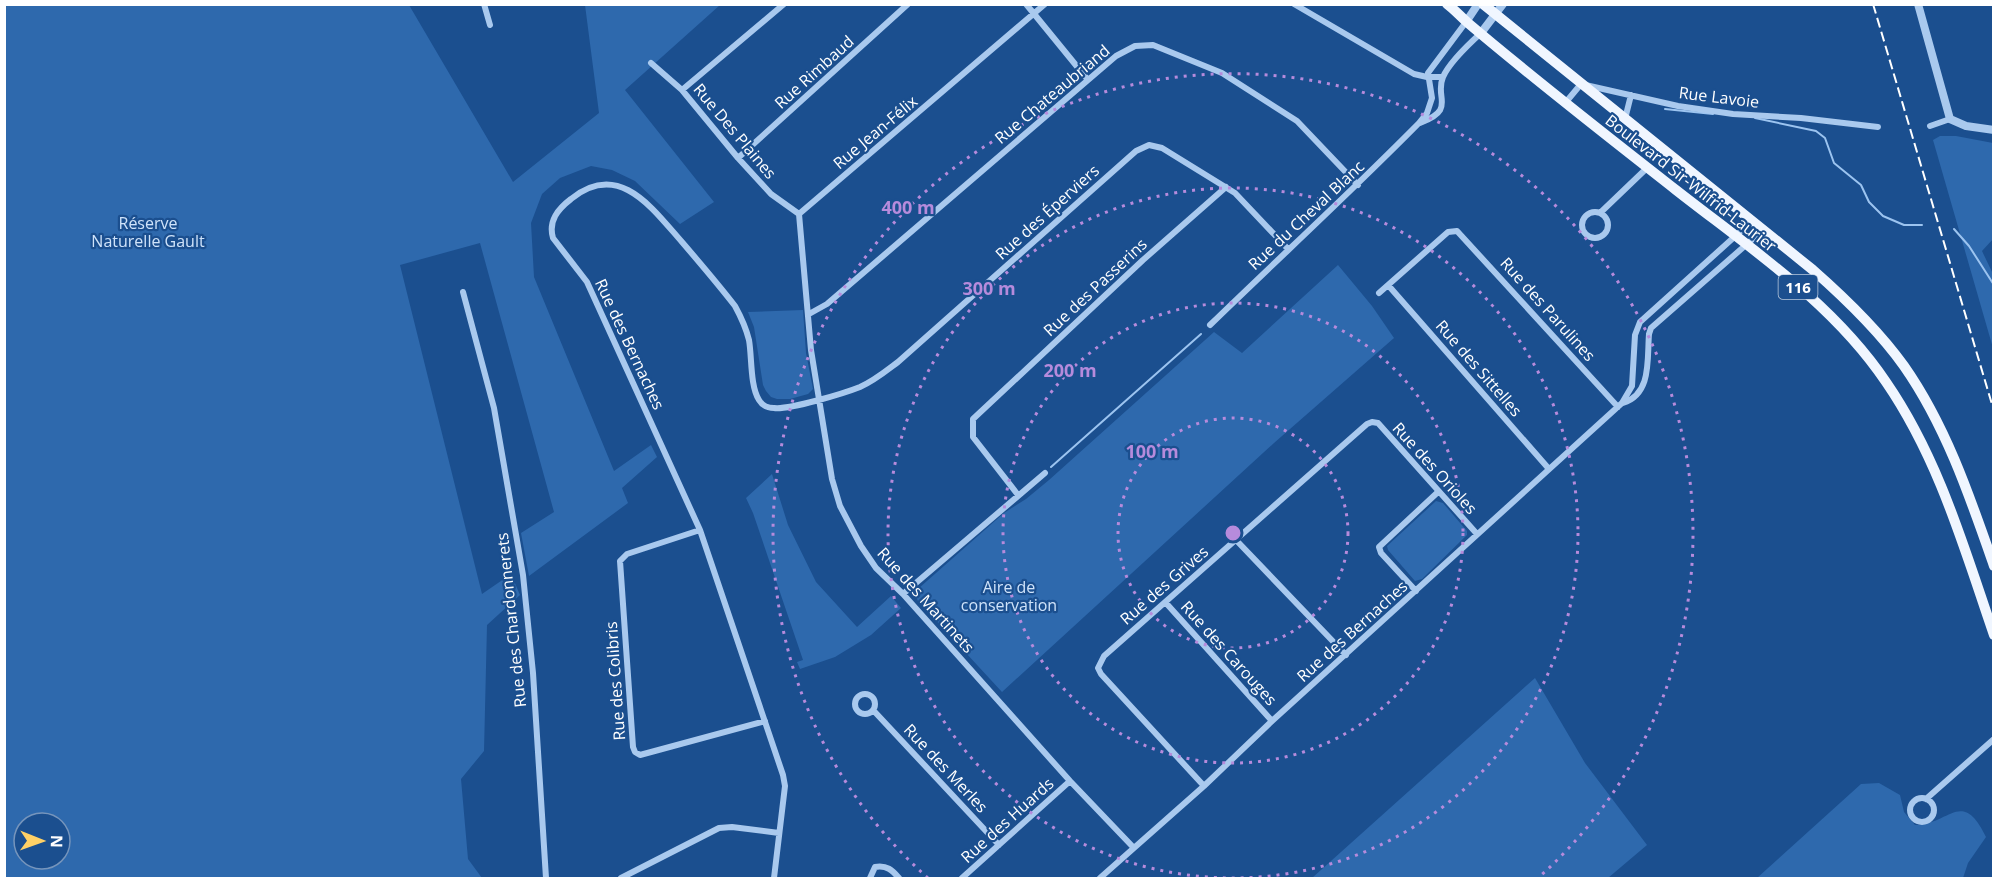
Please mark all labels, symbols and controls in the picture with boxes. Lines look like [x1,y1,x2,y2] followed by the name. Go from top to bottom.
[770,30,858,114] street label: Rue Rimbaud
[990,39,1114,149] street label: Rue Chateaubriand
[689,79,781,183] street label: Rue Des Plaines
[1678,81,1760,113] street label: Rue Lavoie
[828,90,922,174] street label: Rue Jean-Félix
[1601,109,1781,257] street label: Boulevard Sir-Wilfrid-Laurier
[1243,155,1369,275] street label: Rue du Cheval Blanc
[990,159,1104,265] street label: Rue des Éperviers
[881,195,935,219] text: 400 m
[91,212,205,252] park label: Réserve Naturelle Gault
[1038,233,1152,341] street label: Rue des Passerins
[1495,252,1601,366] street label: Rue des Parulines
[590,275,670,413] street label: Rue des Bernaches
[1778,275,1818,299] road number: 116
[962,276,1016,300] text: 300 m
[1431,315,1527,421] street label: Rue des Sittelles
[1043,358,1097,382] text: 200 m
[1388,417,1482,519] street label: Rue des Orioles
[1125,439,1179,463] text: 100 m
[1223,523,1243,543] centre of rings
[491,532,531,708] street label: Rue des Chardonnerets
[1115,541,1213,629] street label: Rue des Grives
[873,542,979,658] street label: Rue des Martinets
[1292,575,1412,687] street label: Rue des Bernaches
[961,576,1057,616] park label: Aire de conservation
[1176,596,1282,710] street label: Rue des Carouges
[600,621,630,741] street label: Rue des Colibris
[899,719,993,817] street label: Rue des Merles
[956,772,1058,868] street label: Rue des Huards
[12,811,72,871] north arrow
[46,835,68,848] text: N

